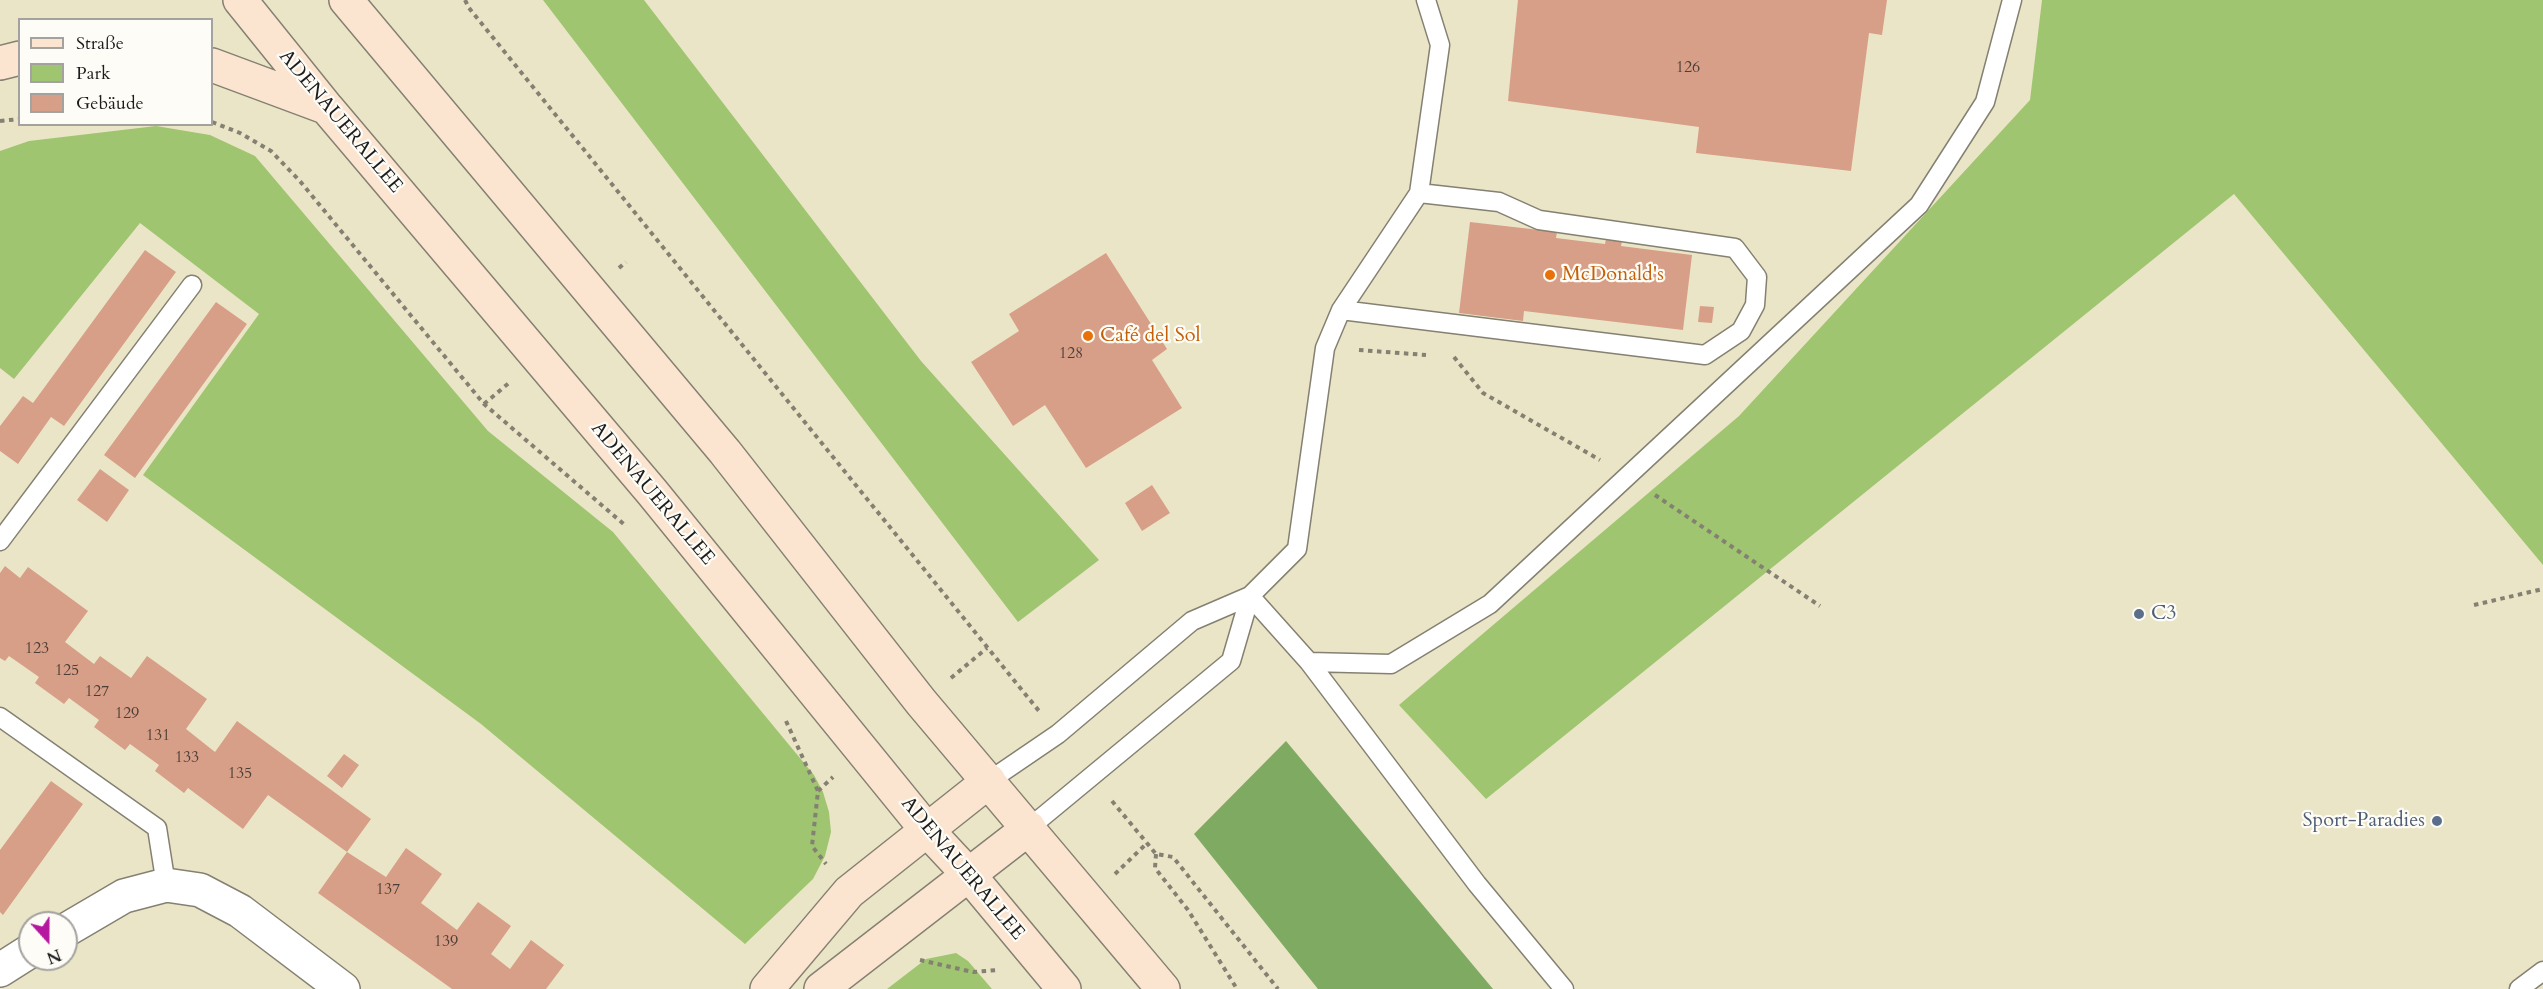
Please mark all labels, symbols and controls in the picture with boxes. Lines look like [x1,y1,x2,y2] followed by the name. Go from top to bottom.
[18,18,213,126] legend
[76,31,124,56] text: Straße
[273,45,407,199] street label: ADENAUERALLEE
[1676,58,1700,78] house number: 126
[76,61,111,86] text: Park
[76,91,144,116] text: Gebäude
[1562,263,1664,287] place label: McDonald's
[1543,268,1557,282] marker: McDonald's
[1100,324,1201,348] place label: Café del Sol
[1081,329,1095,343] marker: Café del Sol
[1059,344,1083,364] house number: 128
[585,417,719,571] street label: ADENAUERALLEE
[2151,602,2177,626] place label: C3
[2132,607,2146,621] marker: C3
[25,639,49,659] house number: 123
[55,661,79,681] house number: 125
[85,682,109,702] house number: 127
[115,704,139,724] house number: 129
[146,726,170,746] house number: 131
[175,748,199,768] house number: 133
[228,764,252,784] house number: 135
[895,792,1029,946] street label: ADENAUERALLEE
[2303,809,2425,833] place label: Sport-Paradies
[2430,814,2444,828] marker: Sport-Paradies
[376,880,400,900] house number: 137
[18,911,78,971] north arrow
[434,932,458,952] house number: 139
[43,943,64,969] text: N

